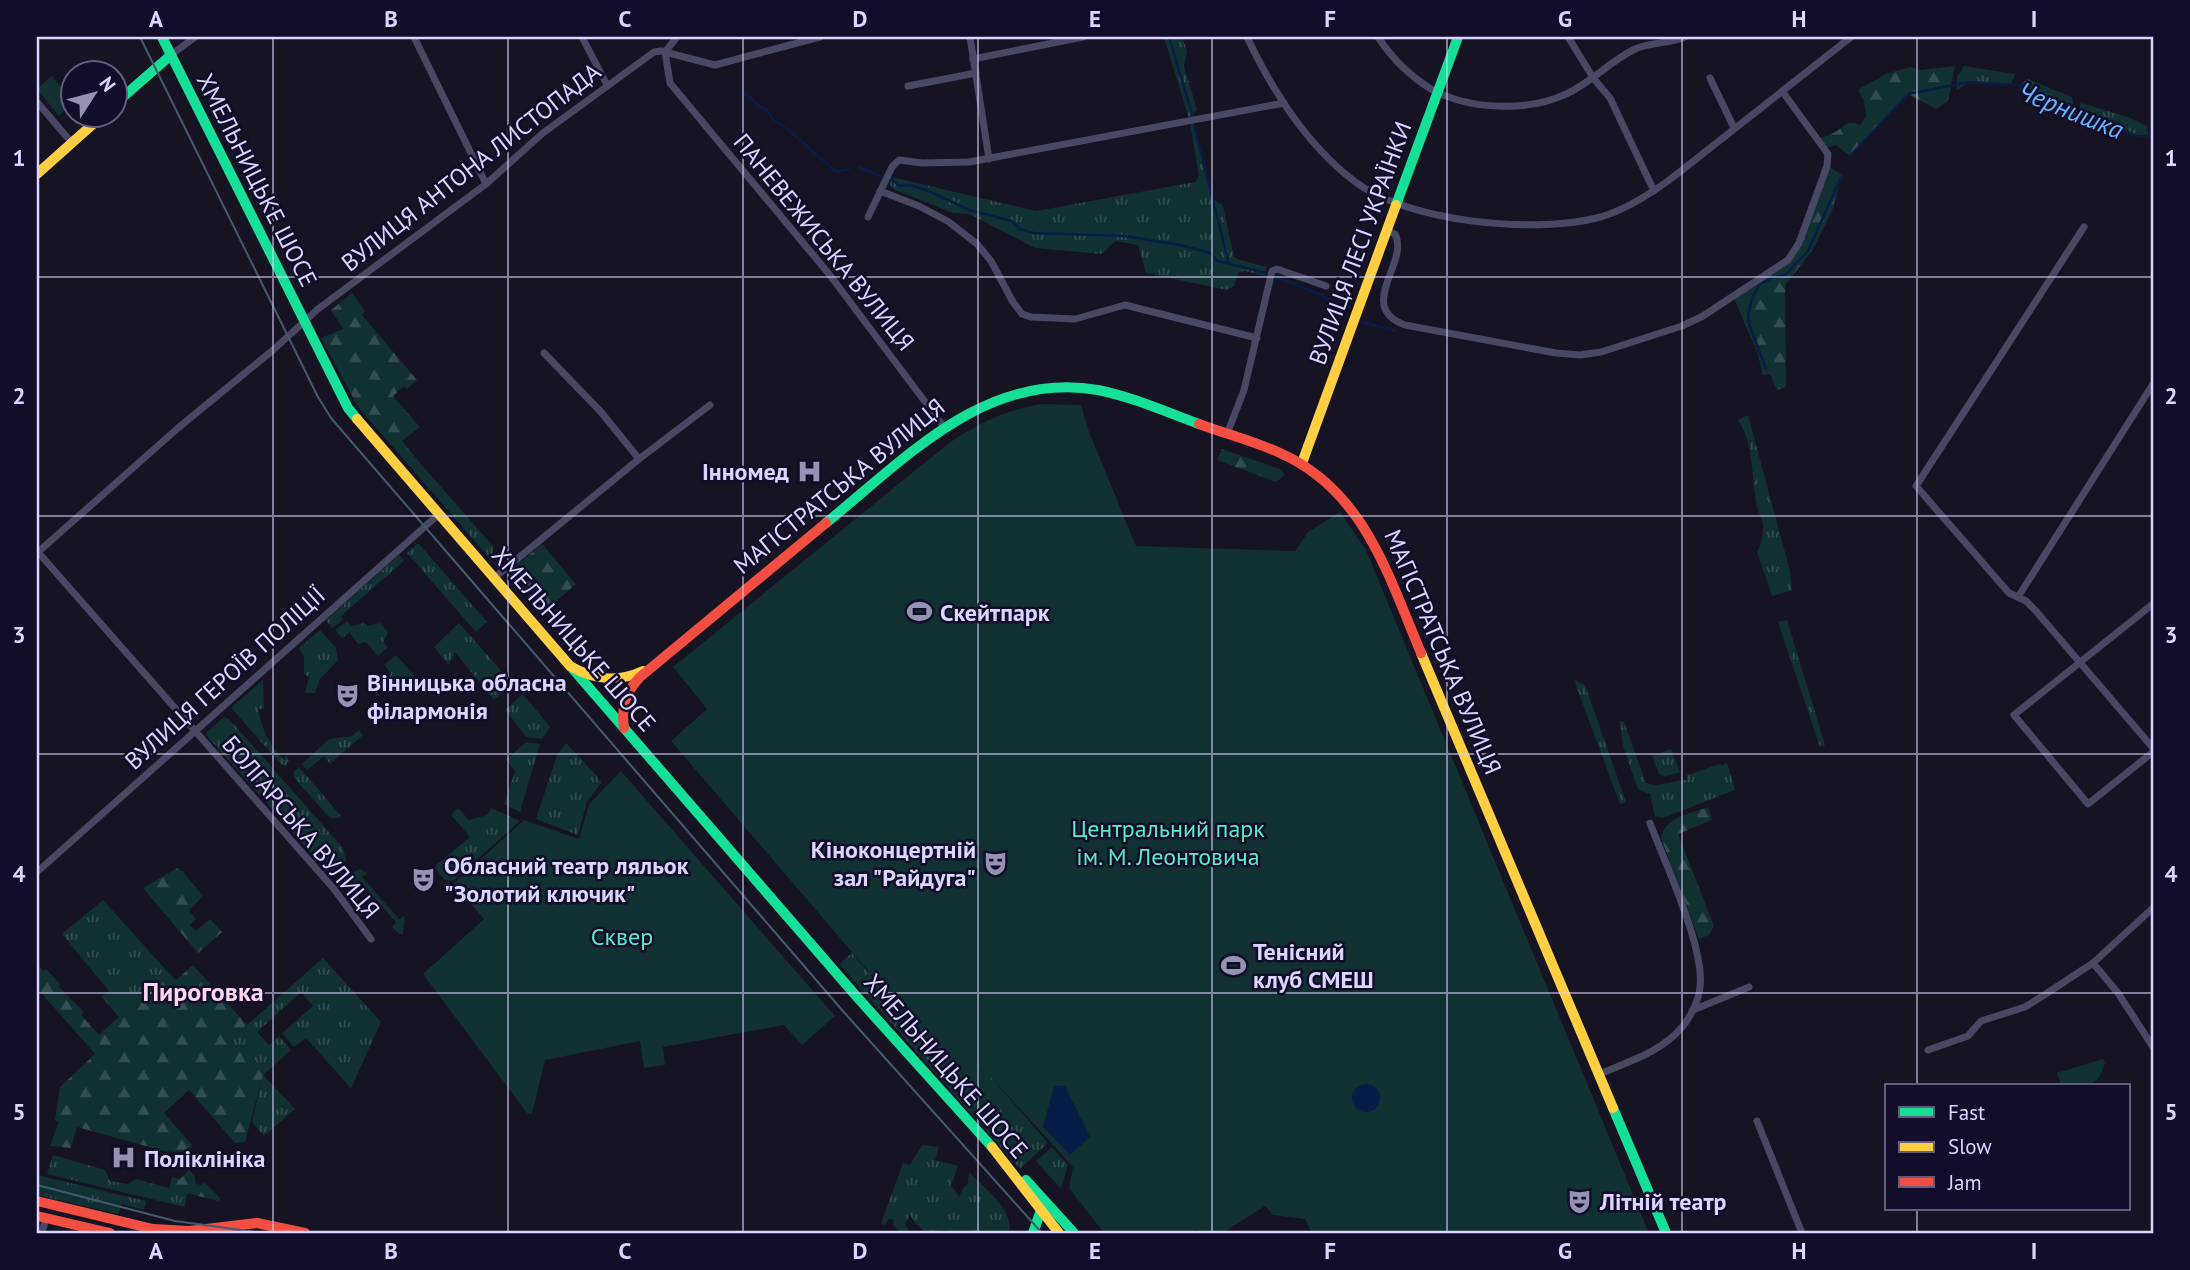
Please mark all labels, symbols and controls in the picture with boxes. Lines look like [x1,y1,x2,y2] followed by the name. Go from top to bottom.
[149,4,163,33] text: A
[384,4,398,33] text: B
[619,4,632,33] text: C
[853,4,867,33] text: D
[1089,4,1101,33] text: E
[1324,4,1336,33] text: F
[1558,4,1572,33] text: G
[1792,4,1806,33] text: H
[2031,4,2037,33] text: I
[335,56,607,278] street label: ВУЛИЦЯ АНТОНА ЛИСТОПАДА
[60,60,130,130] north arrow
[190,68,324,292] street label: ХМЕЛЬНИЦЬКЕ ШОСЕ
[94,72,121,96] text: N
[2014,74,2129,146] water label: Чернишка
[1302,117,1418,369] street label: ВУЛИЦЯ ЛЕСІ УКРАЇНКИ
[727,127,921,357] street label: ПАНЕВЕЖИСЬКА ВУЛИЦЯ
[12,143,26,172] text: 1
[2164,143,2178,172] text: 1
[12,381,26,410] text: 2
[2164,381,2178,410] text: 2
[727,391,951,581] street label: МАГІСТРАТСЬКА ВУЛИЦЯ
[702,456,789,487] place label: Інномед
[795,457,823,485] hospital icon: Інномед
[1377,525,1509,779] street label: МАГІСТРАТСЬКА ВУЛИЦЯ
[485,540,663,738] street label: ХМЕЛЬНИЦЬКЕ ШОСЕ
[118,580,332,776] street label: ВУЛИЦЯ ГЕРОЇВ ПОЛІЦІЇ
[940,597,1050,628] place label: Скейтпарк
[906,598,934,626] sports icon: Скейтпарк
[12,620,26,649] text: 3
[2164,620,2178,649] text: 3
[367,667,567,726] place label: Вінницька обласна філармонія
[333,682,361,710] theatre icon: Вінницька обласна філармонія
[215,729,387,925] street label: БОЛГАРСЬКА ВУЛИЦЯ
[1071,813,1265,872] park label: Центральний парк ім. М. Леонтовича
[811,834,976,893] place label: Кіноконцертній зал "Райдуга"
[982,849,1010,877] theatre icon: Кіноконцертній зал "Райдуга"
[444,850,689,909] place label: Обласний театр ляльок "Золотий ключик"
[12,859,26,888] text: 4
[2164,859,2178,888] text: 4
[410,865,438,893] theatre icon: Обласний театр ляльок "Золотий ключик"
[591,921,653,952] park label: Сквер
[1253,936,1374,995] place label: Тенісний клуб СМЕШ
[1219,951,1247,979] sports icon: Тенісний клуб СМЕШ
[857,967,1035,1165] street label: ХМЕЛЬНИЦЬКЕ ШОСЕ
[142,975,264,1008] district label: Пироговка
[1885,1084,2130,1210] legend
[12,1097,26,1126] text: 5
[2164,1097,2178,1126] text: 5
[1948,1099,1985,1126] text: Fast
[1948,1133,1992,1160] text: Slow
[144,1143,265,1174] place label: Поліклініка
[110,1144,138,1172] hospital icon: Поліклініка
[1947,1169,1982,1196] text: Jam
[1599,1186,1726,1217] place label: Літній театр
[1566,1187,1594,1215] theatre icon: Літній театр
[149,1236,163,1265] text: A
[384,1236,398,1265] text: B
[619,1236,632,1265] text: C
[853,1236,867,1265] text: D
[1089,1236,1101,1265] text: E
[1324,1236,1336,1265] text: F
[1558,1236,1572,1265] text: G
[1792,1236,1806,1265] text: H
[2031,1236,2037,1265] text: I

